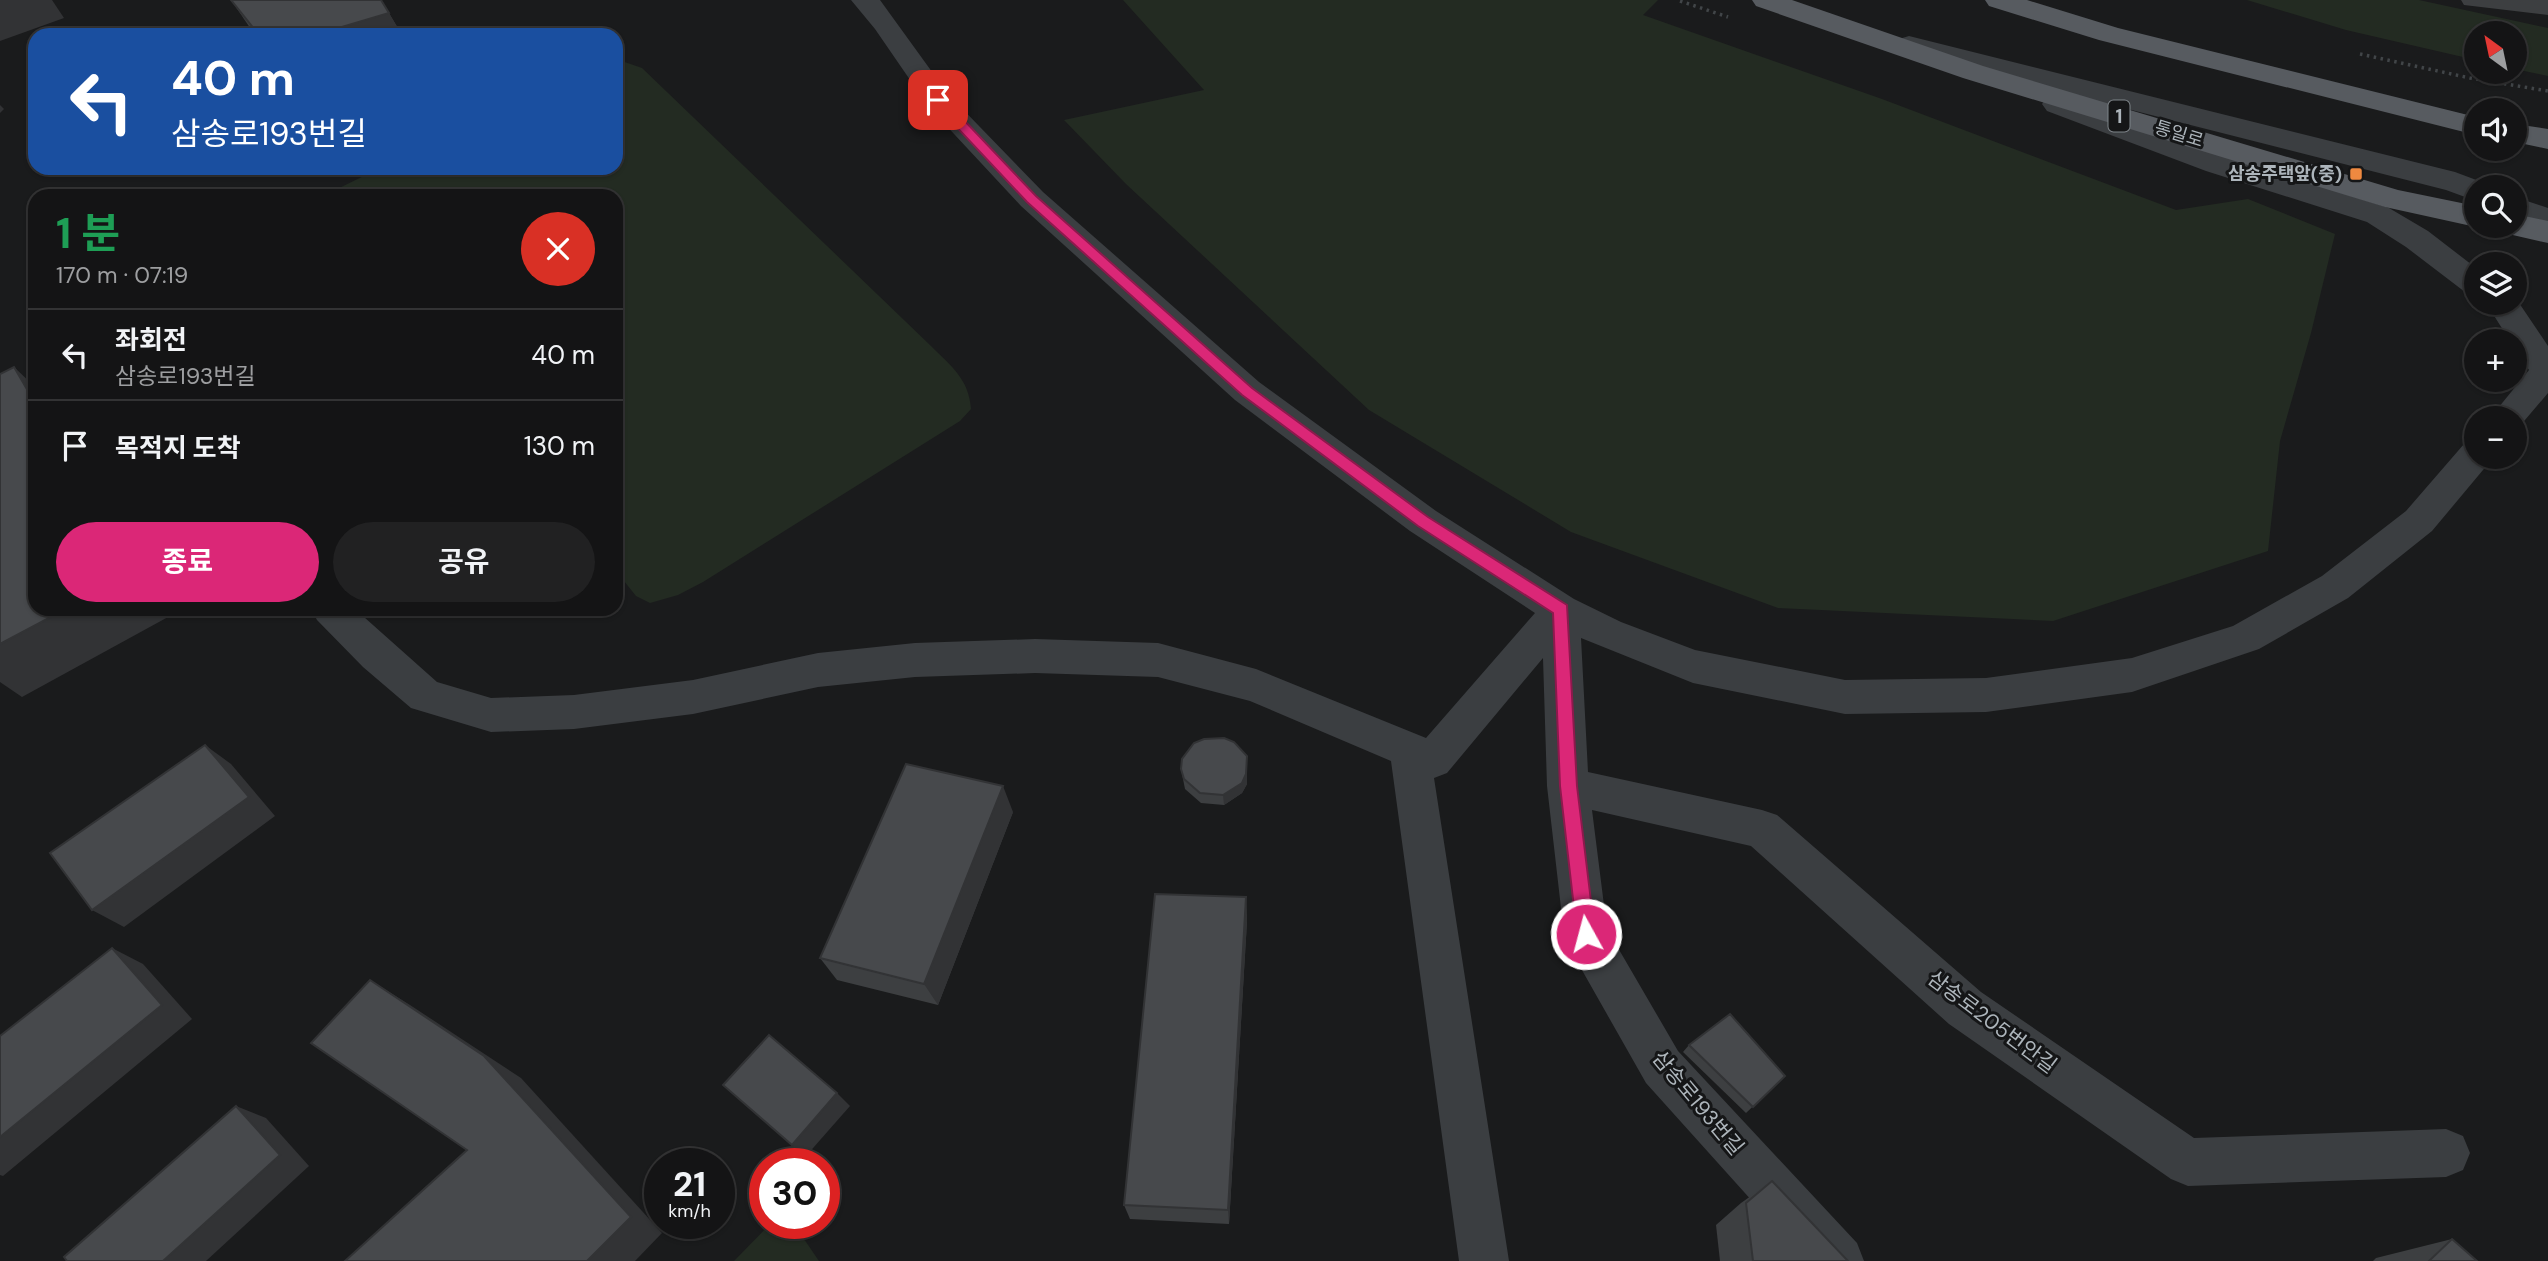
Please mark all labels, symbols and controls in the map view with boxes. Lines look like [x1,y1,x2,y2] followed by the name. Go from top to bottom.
[2464,21,2527,84] north arrow
[2464,21,2527,469] map controls
[171,46,295,110] text: 40 m
[56,56,147,147] icon: left
[908,70,968,130] pin
[919,81,957,119] icon: arrive
[2464,98,2527,161] button: sound
[2108,100,2130,132] road number: 1
[171,113,367,155] text: 삼송로193번길
[2152,115,2206,153] street label: 통일로
[2228,162,2342,186] place label: 삼송주택앞(중)
[2348,166,2364,182] marker: 삼송주택앞(중)
[2464,175,2527,238] button: search
[56,206,120,261] text: 1 분
[521,212,595,286] button: close
[2464,252,2527,315] button: layers
[56,260,188,290] text: 170 m · 07:19
[115,323,187,357] text: 좌회전
[2464,329,2527,392] button: +
[56,336,94,374] icon: left
[531,338,595,372] text: 40 m
[115,361,256,391] text: 삼송로193번길
[2464,406,2527,469] button: −
[56,427,94,465] icon: arrive
[524,429,595,463] text: 130 m
[115,431,241,465] text: 목적지 도착
[56,522,319,602] button: 종료
[333,522,595,602] button: 공유
[1549,897,1623,971] position arrow
[1922,964,2062,1080] street label: 삼송로205번안길
[1646,1045,1750,1161] street label: 삼송로193번길
[749,1148,840,1239] speed limit sign: 30
[673,1161,706,1207] text: 21
[668,1199,711,1223] text: km/h

